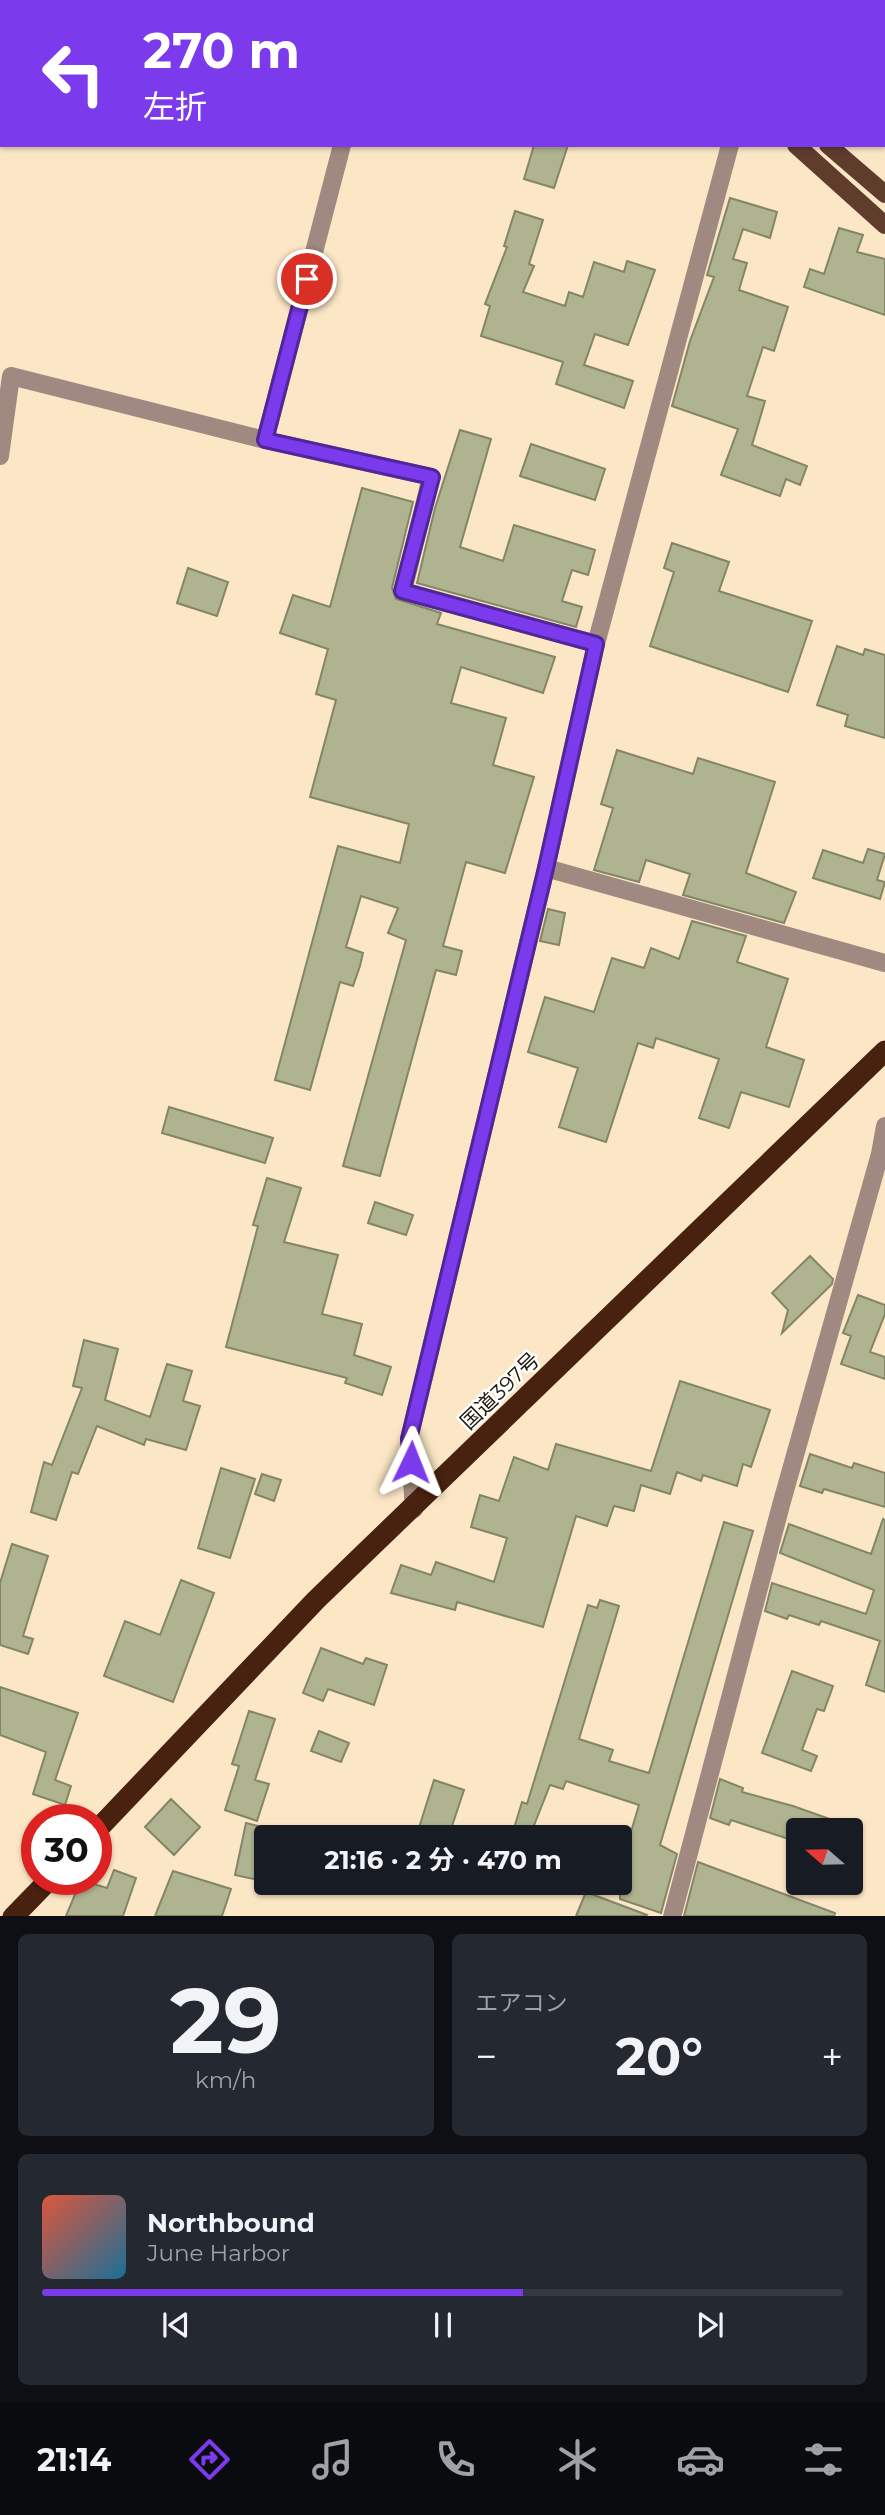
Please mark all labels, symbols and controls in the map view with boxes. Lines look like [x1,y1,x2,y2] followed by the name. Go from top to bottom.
[143,21,300,80] text: 270 m
[28,28,119,119] icon: left
[143,87,207,126] text: 左折
[277,249,337,309] pin
[288,260,326,298] icon: arrive
[455,1347,544,1434] street label: 国道397号
[374,1425,448,1499] position arrow
[21,1804,112,1895] speed limit sign: 30
[786,1818,863,1895] north arrow
[786,1818,863,1895] map controls
[324,1844,562,1876] text: 21:16 · 2 分 · 470 m
[170,1965,282,2076] text: 29
[476,1989,568,2017] text: エアコン
[615,2025,703,2088] text: 20°
[476,2033,497,2080] text: −
[821,2033,843,2080] text: +
[195,2066,256,2094] text: km/h
[147,2207,315,2239] text: Northbound
[147,2239,290,2267] text: June Harbor
[157,2306,195,2344] icon: previous
[424,2306,462,2344] icon: pause
[691,2306,729,2344] icon: next
[185,2435,234,2484] icon: directions
[308,2435,357,2484] icon: music
[431,2435,480,2484] icon: phone
[553,2435,602,2484] icon: climate
[676,2435,725,2484] icon: car
[799,2435,848,2484] icon: filters
[37,2440,111,2479] text: 21:14

